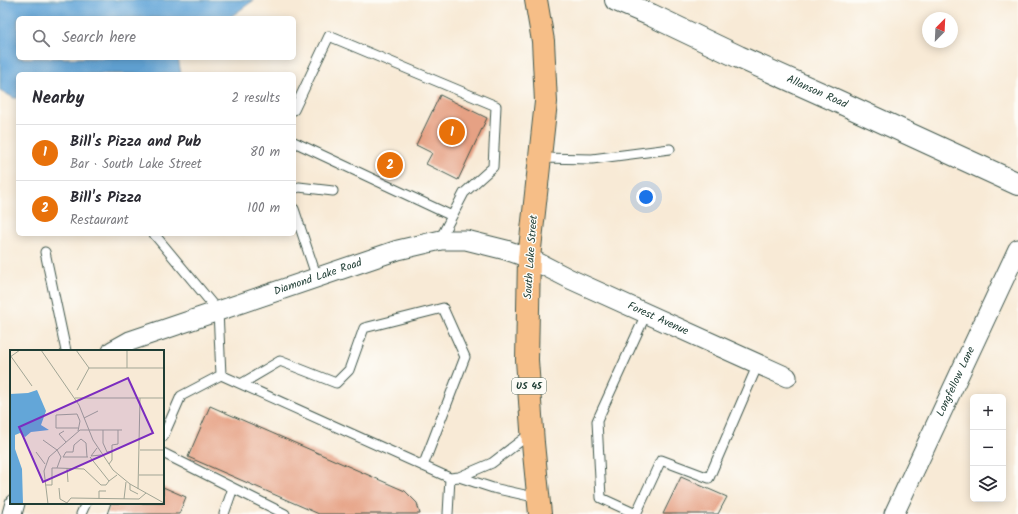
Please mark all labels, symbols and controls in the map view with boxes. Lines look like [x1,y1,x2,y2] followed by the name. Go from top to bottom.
[922,12,958,48] north arrow
[16,16,296,60] search box
[62,26,136,50] text: Search here
[30,27,52,49] icon: search
[784,70,851,114] street label: Allanson Road
[32,85,84,112] text: Nearby
[232,88,280,109] text: 2 results
[439,117,465,147] pin: 1
[70,130,201,154] text: Bill's Pizza and Pub
[43,142,47,163] text: 1
[250,142,280,163] text: 80 m
[377,150,403,180] pin: 2
[70,154,202,175] text: Bar · South Lake Street
[70,186,142,210] text: Bill's Pizza
[636,187,656,207] your location
[41,198,49,219] text: 2
[247,198,280,219] text: 100 m
[70,210,129,231] text: Restaurant
[519,214,543,300] street label: South Lake Street
[271,254,365,301] street label: Diamond Lake Road
[625,297,691,340] street label: Forest Avenue
[932,344,980,420] street label: Longfellow Lane
[10,350,164,504] inset map
[512,378,546,394] road number: US 45
[970,394,1006,502] map controls
[970,394,1006,430] button: +
[970,430,1006,466] button: −
[970,466,1006,502] button: layers

